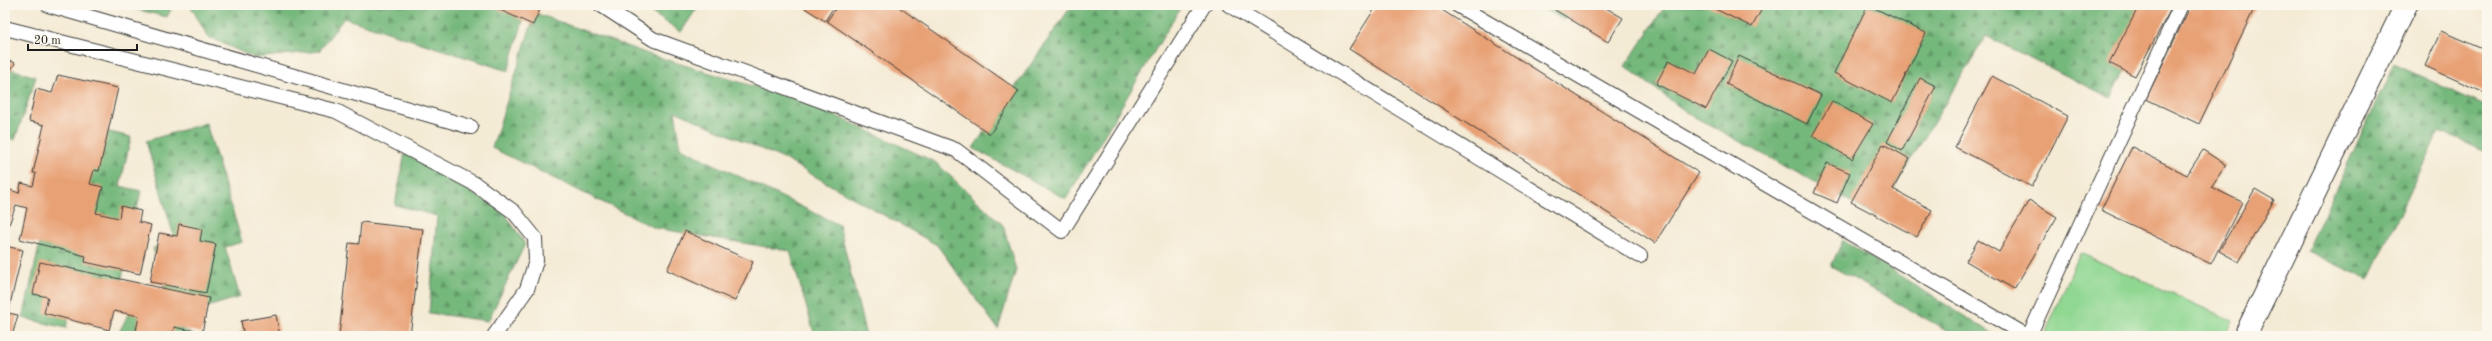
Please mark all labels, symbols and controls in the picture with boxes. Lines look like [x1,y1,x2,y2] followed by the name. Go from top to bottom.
[28,26,137,52] scale bar
[34,35,61,47] text: 20 m

